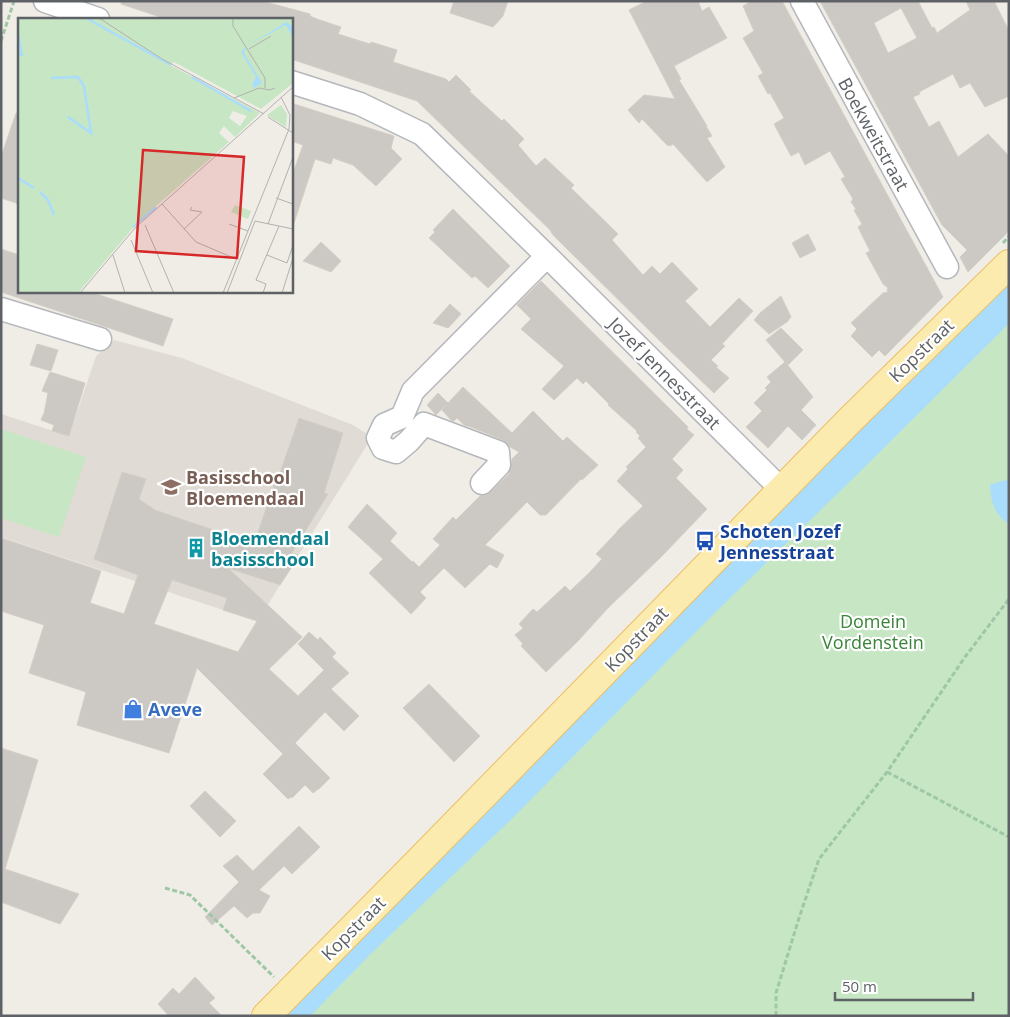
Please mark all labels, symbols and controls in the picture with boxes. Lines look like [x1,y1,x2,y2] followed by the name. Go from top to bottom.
[18,18,292,292] inset map
[833,73,915,195] street label: Boekweitstraat
[602,310,726,434] street label: Jozef Jennesstraat
[883,313,959,387] street label: Kopstraat
[186,465,304,510] place label: Basisschool Bloemendaal
[160,476,182,498] school or university icon: Basisschool Bloemendaal
[718,519,842,564] place label: Schoten Jozef Jennesstraat
[211,526,329,571] place label: Bloemendaal basisschool
[694,530,716,552] bus stop icon: Schoten Jozef Jennesstraat
[185,537,207,559] building icon: Bloemendaal basisschool
[599,601,673,677] street label: Kopstraat
[822,609,924,654] park label: Domein Vordenstein
[148,697,202,721] place label: Aveve
[122,698,144,720] shop icon: Aveve
[316,891,390,965] street label: Kopstraat
[835,970,972,1002] scale bar
[842,976,877,996] text: 50 m

